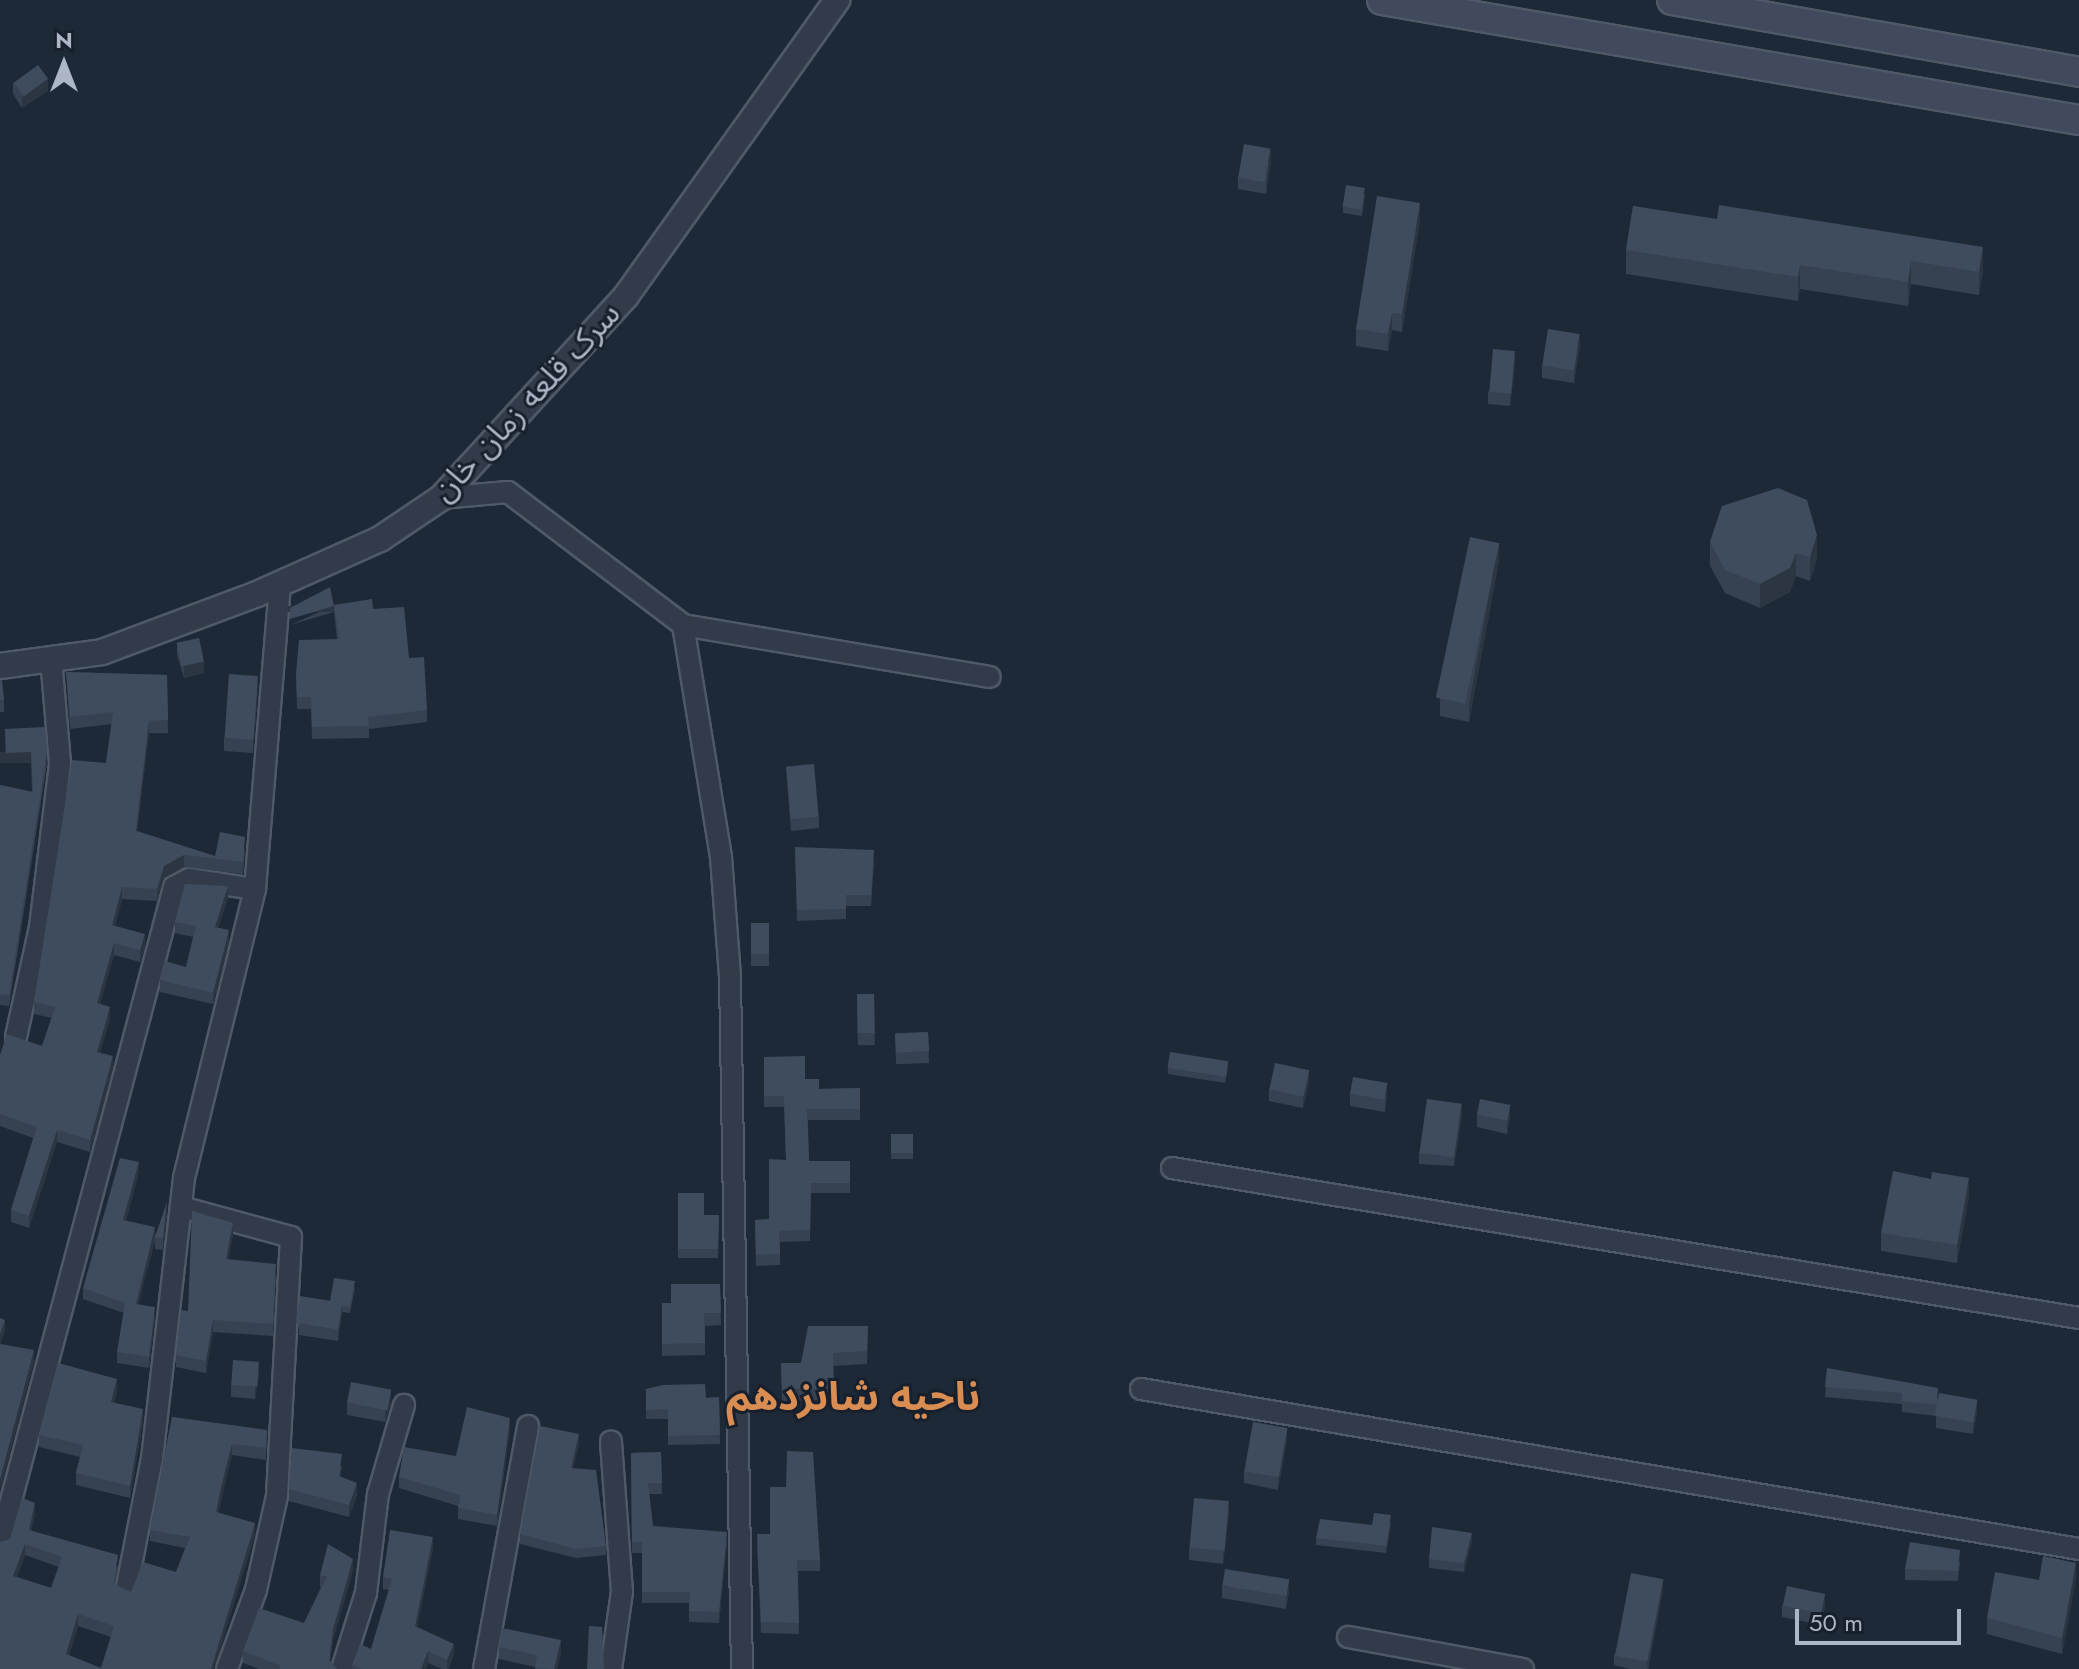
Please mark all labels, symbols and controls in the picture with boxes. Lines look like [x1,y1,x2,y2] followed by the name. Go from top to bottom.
[24,24,104,104] north arrow
[55,24,73,56] text: N
[424,295,628,509] street label: سرک قلعه زمان خان
[726,1372,980,1420] district label: ناحیه شانزدهم
[1799,1593,1965,1643] scale bar
[1809,1605,1863,1640] text: 50 m

